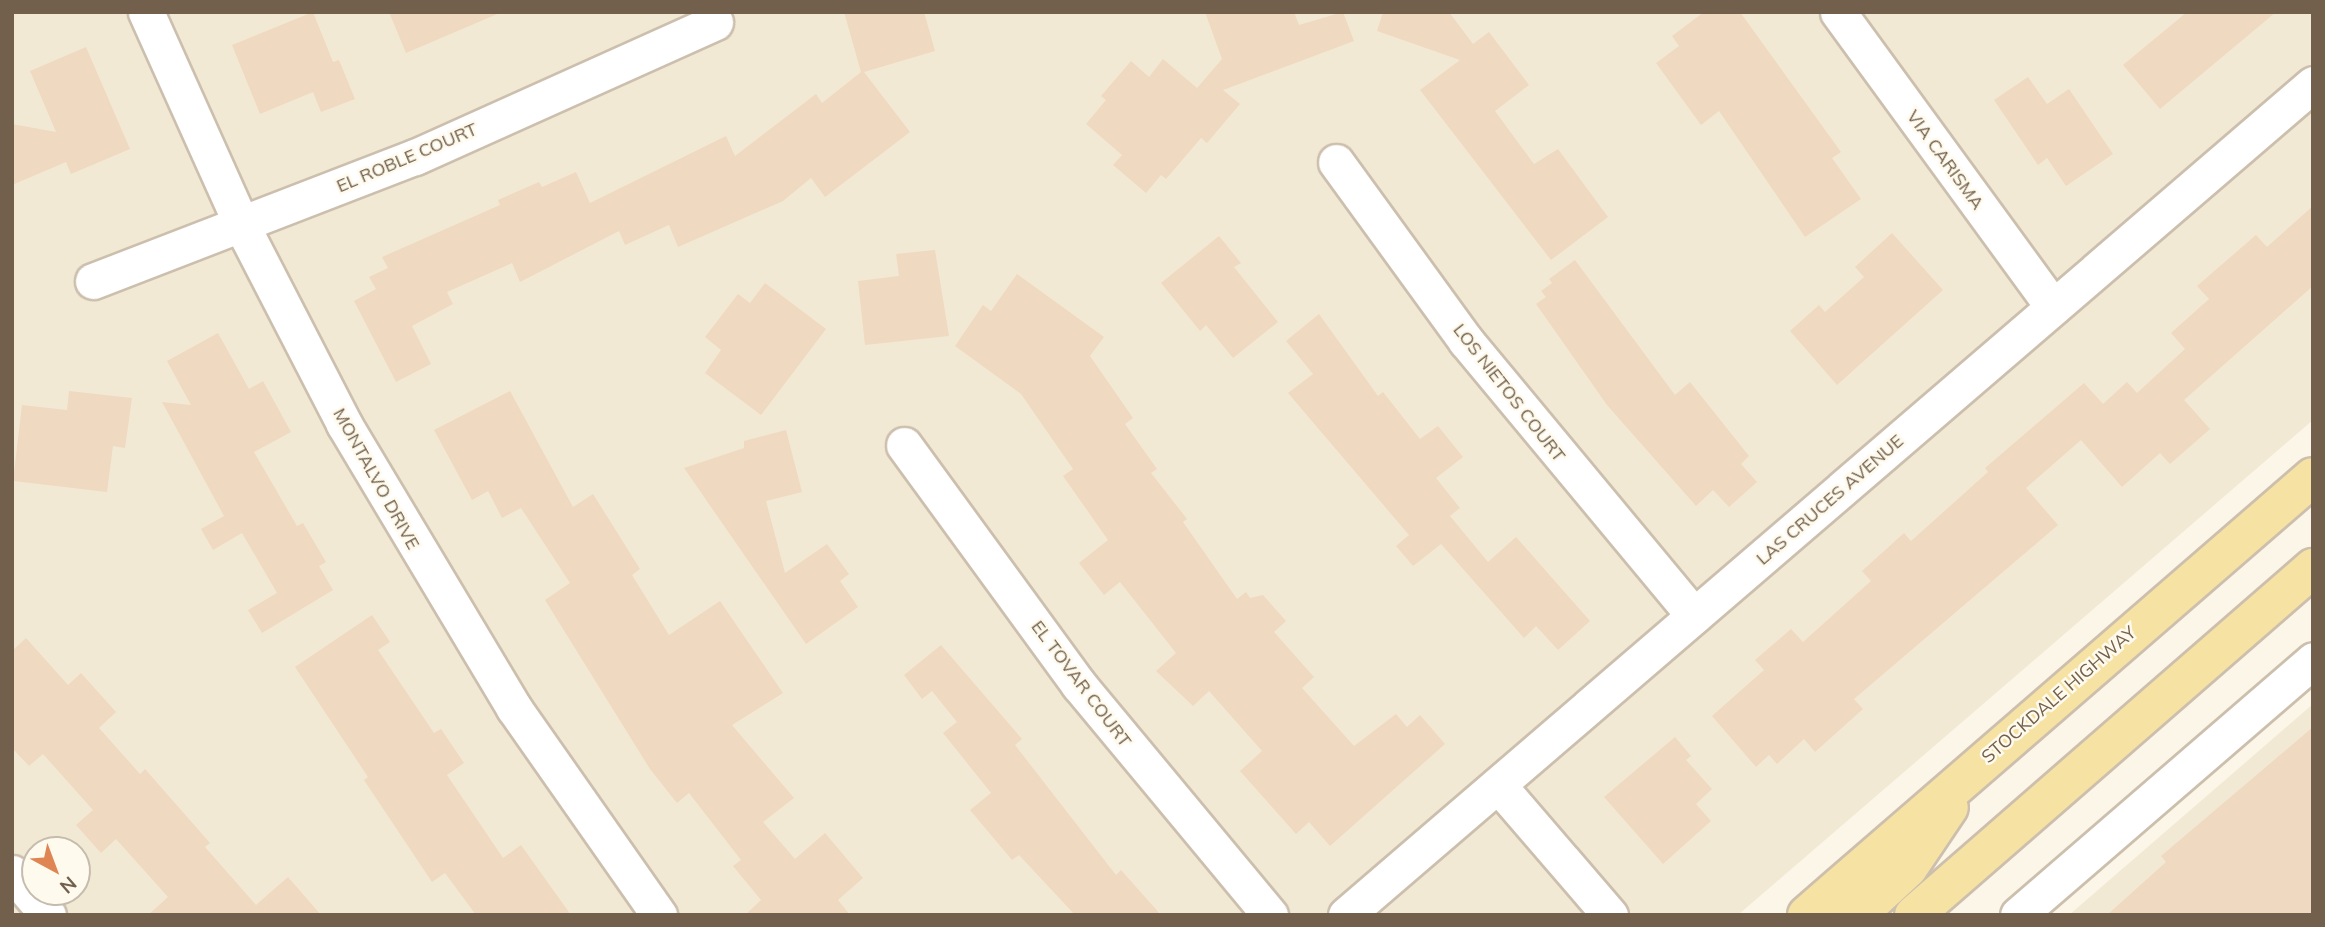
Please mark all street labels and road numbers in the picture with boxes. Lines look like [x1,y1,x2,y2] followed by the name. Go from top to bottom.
[1902,106,1988,214] street label: VIA CARISMA
[333,119,481,197] street label: EL ROBLE COURT
[1448,320,1570,466] street label: LOS NIETOS COURT
[328,405,424,553] street label: MONTALVO DRIVE
[1752,430,1908,570] street label: LAS CRUCES AVENUE
[1026,617,1136,751] street label: EL TOVAR COURT
[1977,622,2141,768] street label: STOCKDALE HIGHWAY

